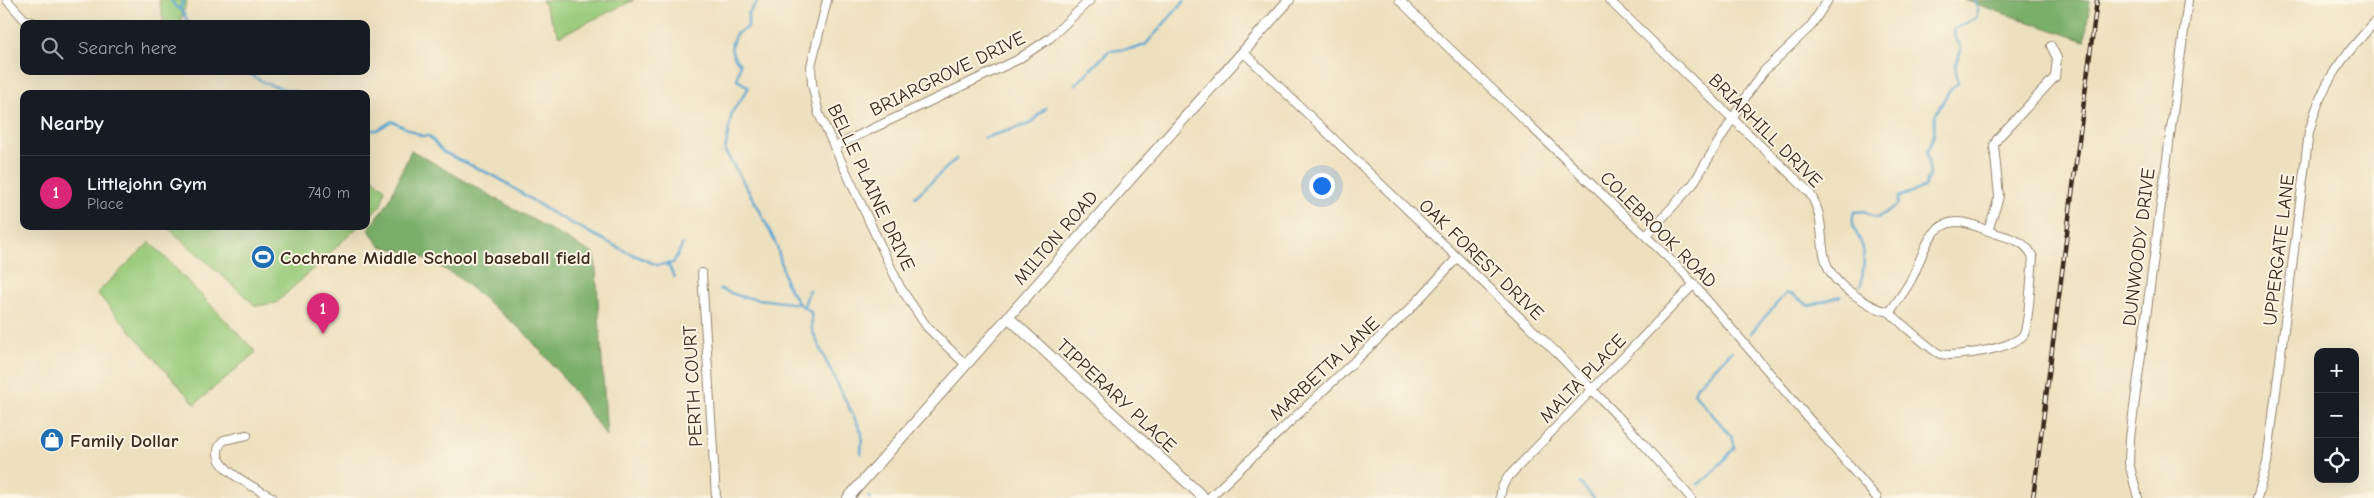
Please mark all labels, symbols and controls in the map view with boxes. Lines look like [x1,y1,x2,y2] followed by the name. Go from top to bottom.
[20,20,370,75] search box
[866,27,1029,121] street label: BRIARGROVE DRIVE
[38,34,66,62] icon: search
[78,37,177,59] text: Search here
[1704,69,1827,192] street label: BRIARHILL DRIVE
[823,101,919,274] street label: BELLE PLAINE DRIVE
[40,111,104,135] text: Nearby
[1595,167,1721,293] street label: COLEBROOK ROAD
[2118,167,2160,327] street label: DUNWOODY DRIVE
[87,173,207,195] text: Littlejohn Gym
[1309,173,1335,199] your location
[2259,173,2299,327] street label: UPPERGATE LANE
[53,184,59,202] text: 1
[308,184,350,202] text: 740 m
[1009,186,1103,289] street label: MILTON ROAD
[87,195,123,213] text: Place
[1414,195,1548,325] street label: OAK FOREST DRIVE
[250,244,276,270] sports icon: Cochrane Middle School baseball field
[280,247,591,269] place label: Cochrane Middle School baseball field
[307,293,339,334] pin: 1
[1265,312,1384,425] street label: MARBETTA LANE
[679,325,707,447] street label: PERTH COURT
[1535,330,1630,428] street label: MALTA PLACE
[1052,335,1181,457] street label: TIPPERARY PLACE
[2314,348,2359,483] map controls
[2314,348,2359,393] button: +
[2314,393,2359,438] button: −
[39,427,65,453] shop icon: Family Dollar
[70,430,179,452] place label: Family Dollar
[2314,438,2359,483] button: locate

